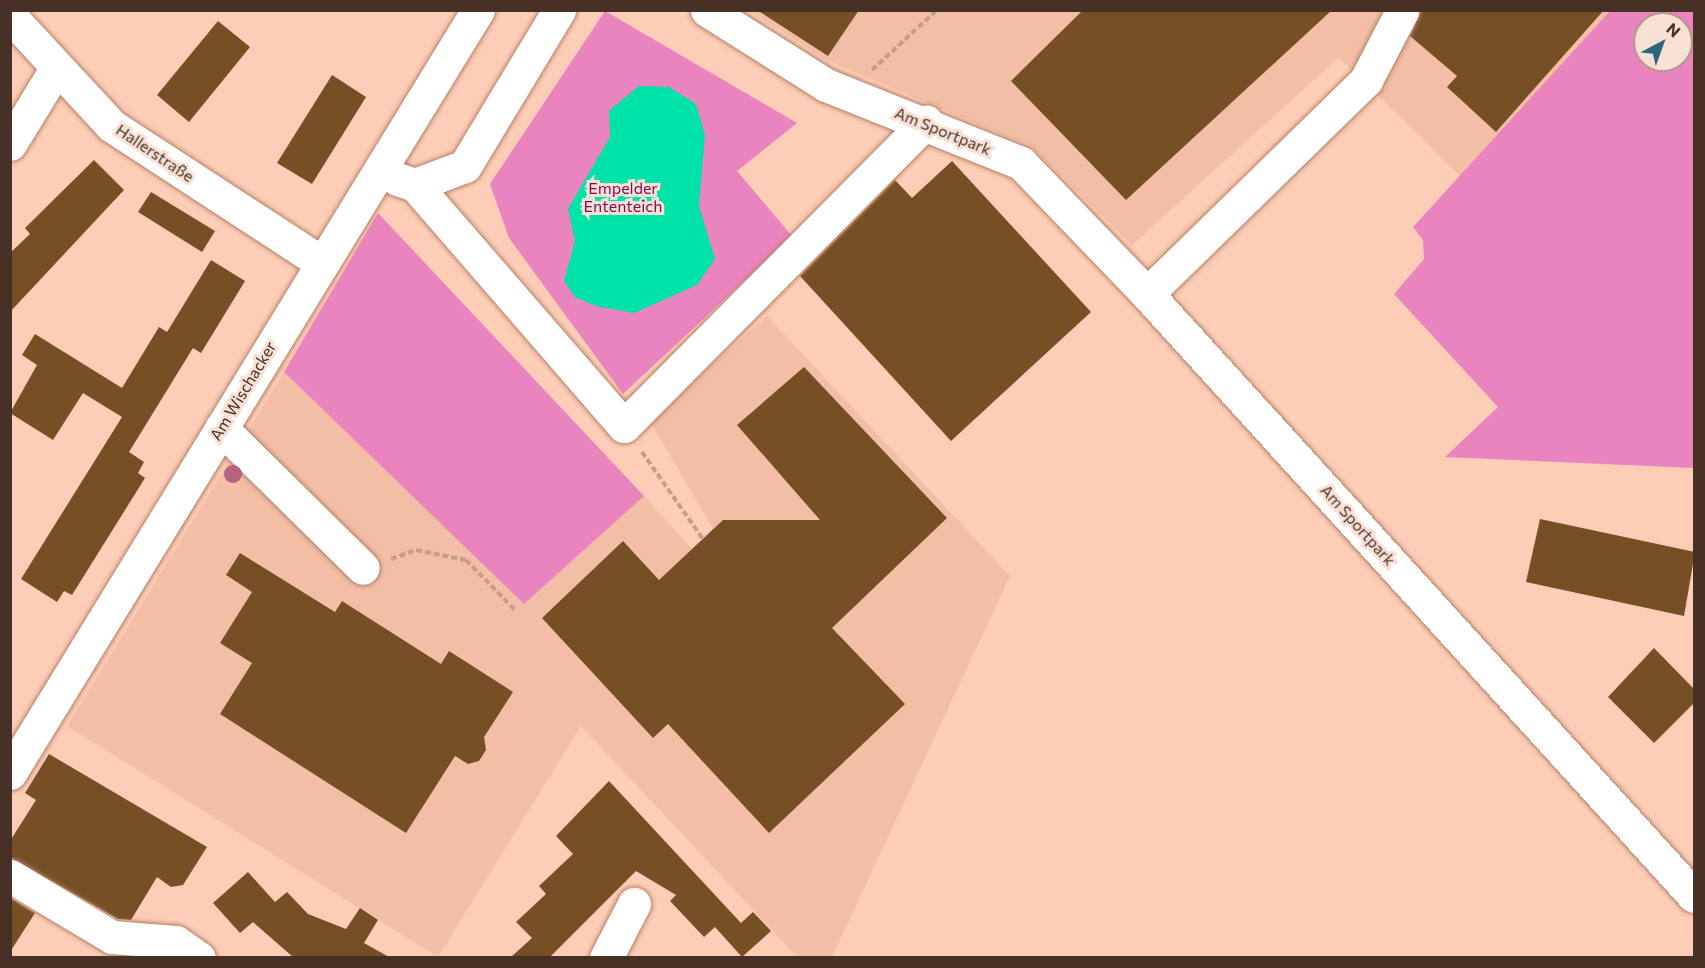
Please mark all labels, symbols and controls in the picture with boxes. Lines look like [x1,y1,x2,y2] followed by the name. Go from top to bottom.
[1633,12,1693,72] north arrow
[1663,18,1685,41] text: N
[892,103,994,159] street label: Am Sportpark
[113,120,197,186] street label: Hallerstraße
[584,178,662,216] park label: Empelder Ententeich
[206,338,280,444] street label: Am Wischacker
[1317,481,1399,569] street label: Am Sportpark

